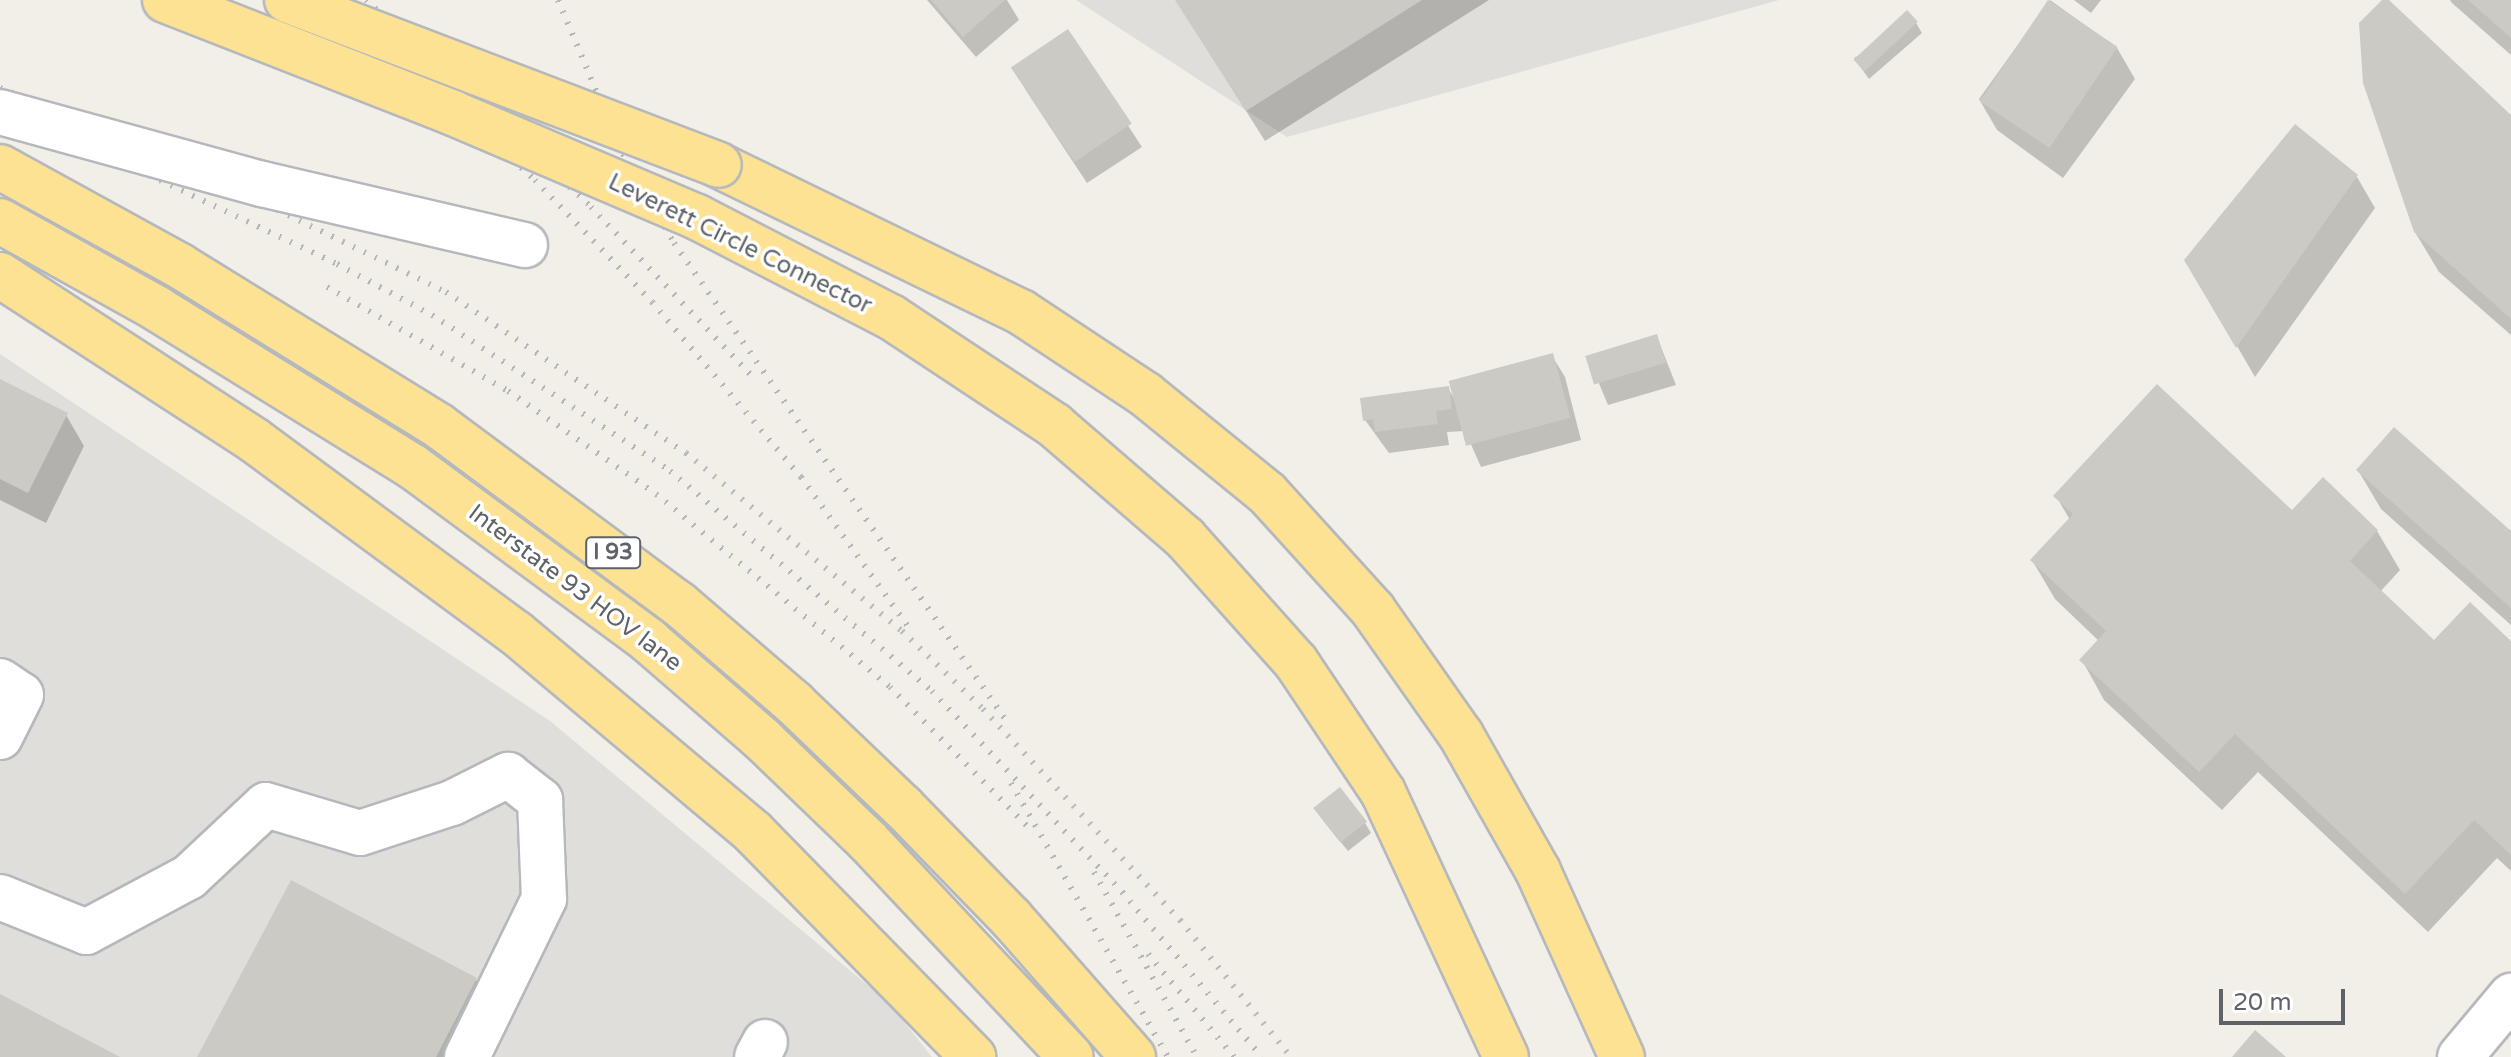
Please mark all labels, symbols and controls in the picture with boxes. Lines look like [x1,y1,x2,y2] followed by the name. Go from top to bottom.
[603,168,877,320] street label: Leverett Circle Connector
[463,498,687,678] street label: Interstate 93 HOV lane
[585,535,641,571] road number: I 93
[2223,973,2349,1023] scale bar
[2233,988,2291,1017] text: 20 m

